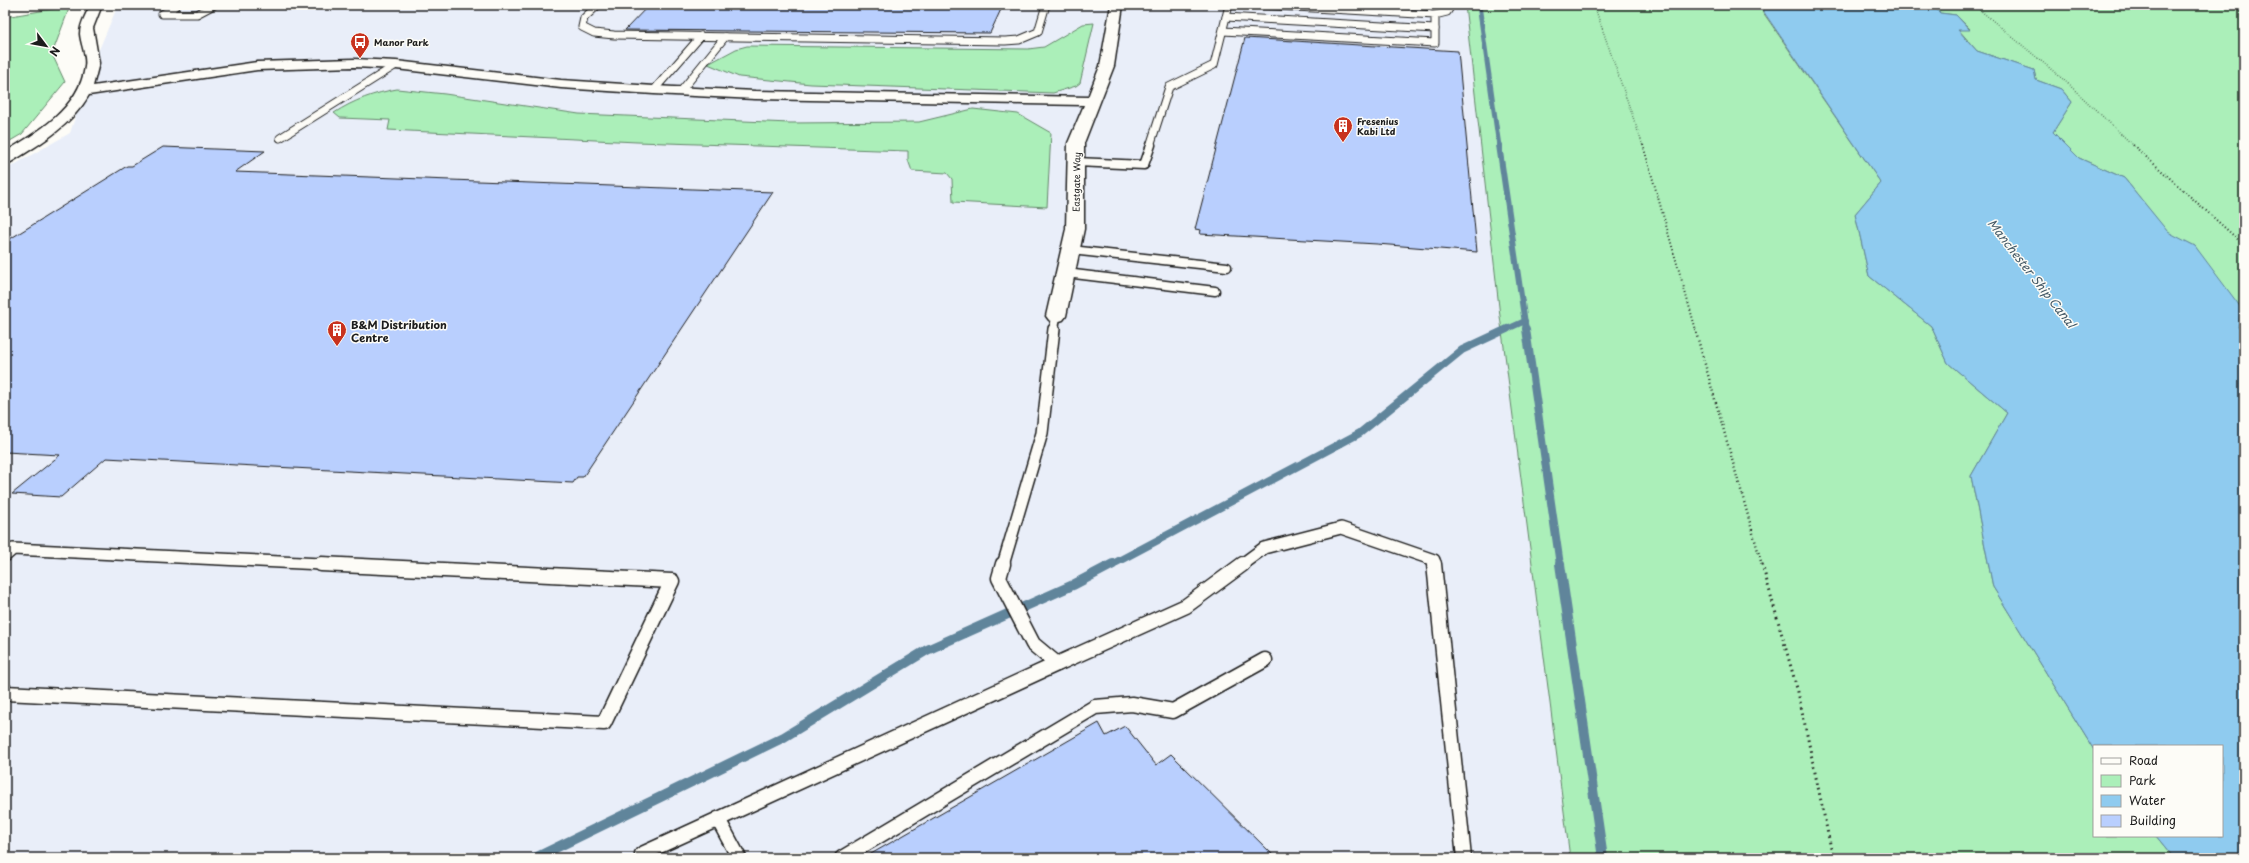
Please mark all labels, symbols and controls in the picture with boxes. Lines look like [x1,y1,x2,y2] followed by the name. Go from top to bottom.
[26,26,66,66] north arrow
[349,31,371,59] bus stop icon: Manor Park
[374,35,429,49] place label: Manor Park
[45,43,64,60] text: N
[1357,114,1399,138] place label: Fresenius Kabi Ltd
[1332,115,1354,143] building icon: Fresenius Kabi Ltd
[1068,152,1084,212] street label: Eastgate Way
[1984,215,2081,333] water label: Manchester Ship Canal
[351,316,447,346] place label: B&M Distribution Centre
[326,319,348,347] building icon: B&M Distribution Centre
[2093,745,2223,837] legend
[2129,751,2158,769] text: Road
[2129,771,2156,789] text: Park
[2129,791,2166,809] text: Water
[2129,811,2176,829] text: Building

